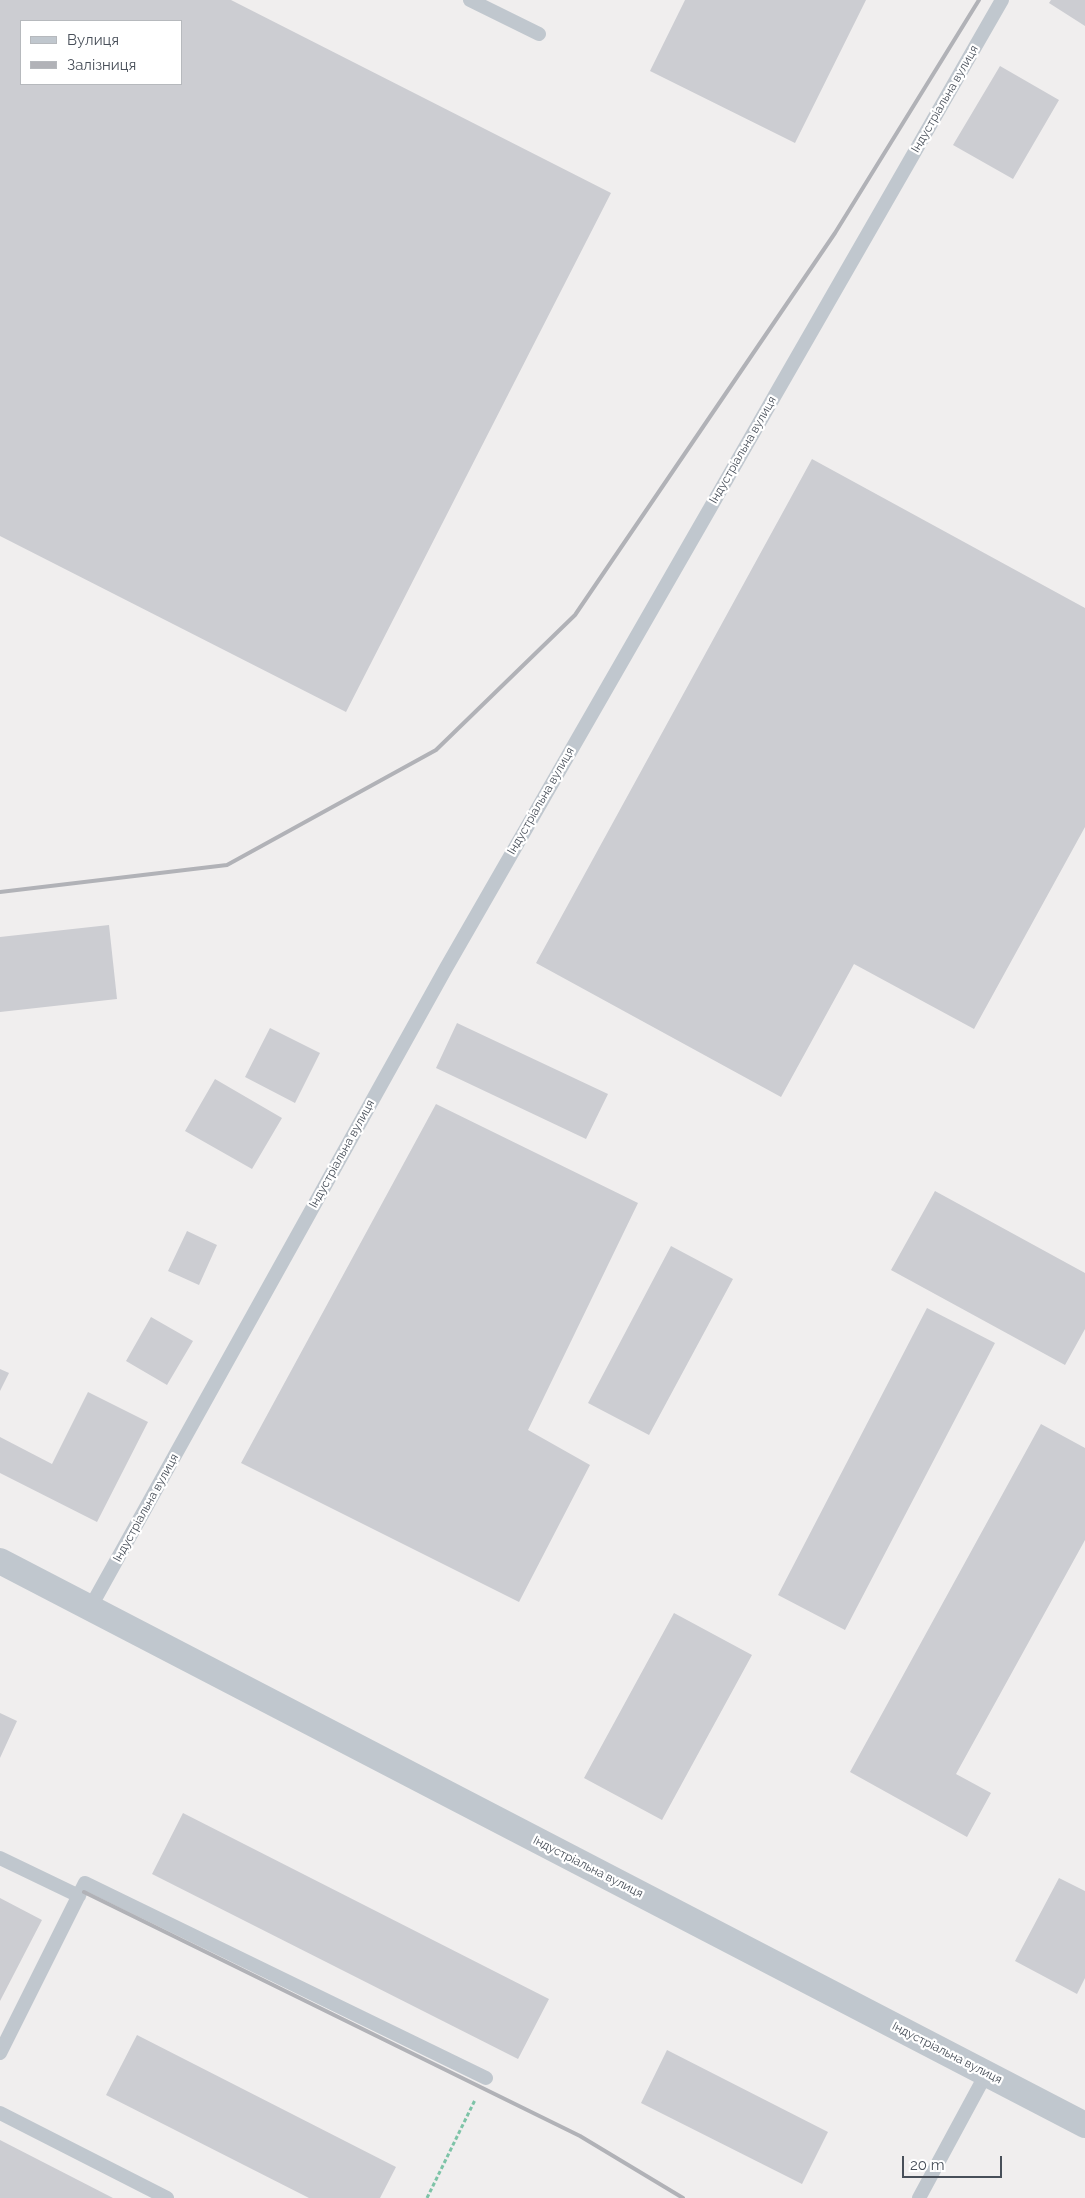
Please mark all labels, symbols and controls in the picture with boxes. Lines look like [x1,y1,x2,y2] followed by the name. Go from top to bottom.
[20,20,182,85] legend
[67,31,119,49] text: Вулиця
[908,43,982,155] street label: Індустріальна вулиця
[67,56,136,74] text: Залізниця
[706,394,780,506] street label: Індустріальна вулиця
[504,745,578,857] street label: Індустріальна вулиця
[306,1097,378,1211] street label: Індустріальна вулиця
[110,1451,182,1565] street label: Індустріальна вулиця
[531,1833,645,1901] street label: Індустріальна вулиця
[890,2019,1004,2087] street label: Індустріальна вулиця
[905,2146,1005,2178] scale bar
[910,2156,945,2174] text: 20 m

